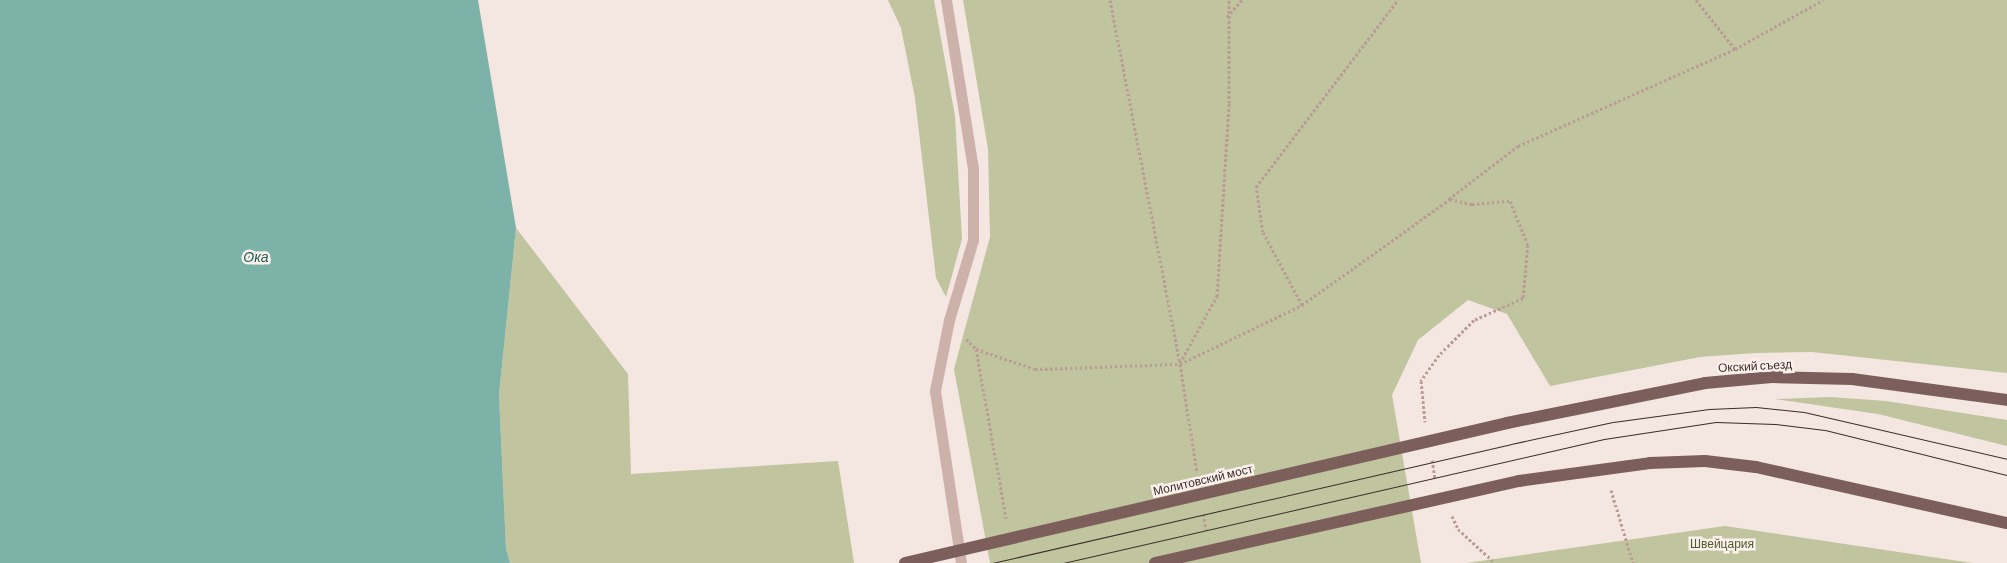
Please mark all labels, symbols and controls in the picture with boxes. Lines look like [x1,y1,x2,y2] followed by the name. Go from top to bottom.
[243,249,269,265] water label: Ока
[1718,357,1792,375] street label: Окский съезд
[1152,462,1254,498] street label: Молитовский мост
[1690,537,1754,551] park label: Швейцария

